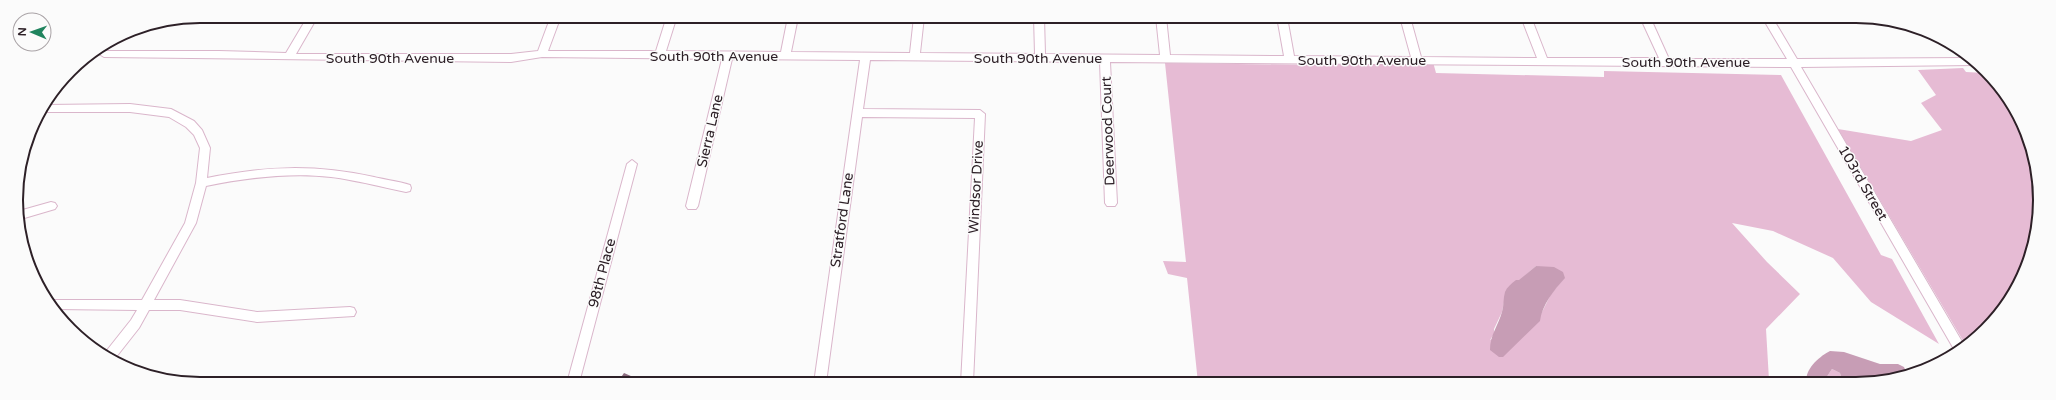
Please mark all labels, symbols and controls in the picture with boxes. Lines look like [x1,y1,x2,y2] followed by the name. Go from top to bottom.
[12,12,52,52] north arrow
[16,27,29,36] text: N
[650,48,778,65] street label: South 90th Avenue
[326,50,454,67] street label: South 90th Avenue
[974,50,1102,67] street label: South 90th Avenue
[1298,52,1426,69] street label: South 90th Avenue
[1622,54,1750,71] street label: South 90th Avenue
[1098,75,1118,186] street label: Deerwood Court
[693,93,727,169] street label: Sierra Lane
[965,140,987,234] street label: Windsor Drive
[1835,142,1892,224] street label: 103rd Street
[827,171,857,268] street label: Stratford Lane
[585,236,619,310] street label: 98th Place

